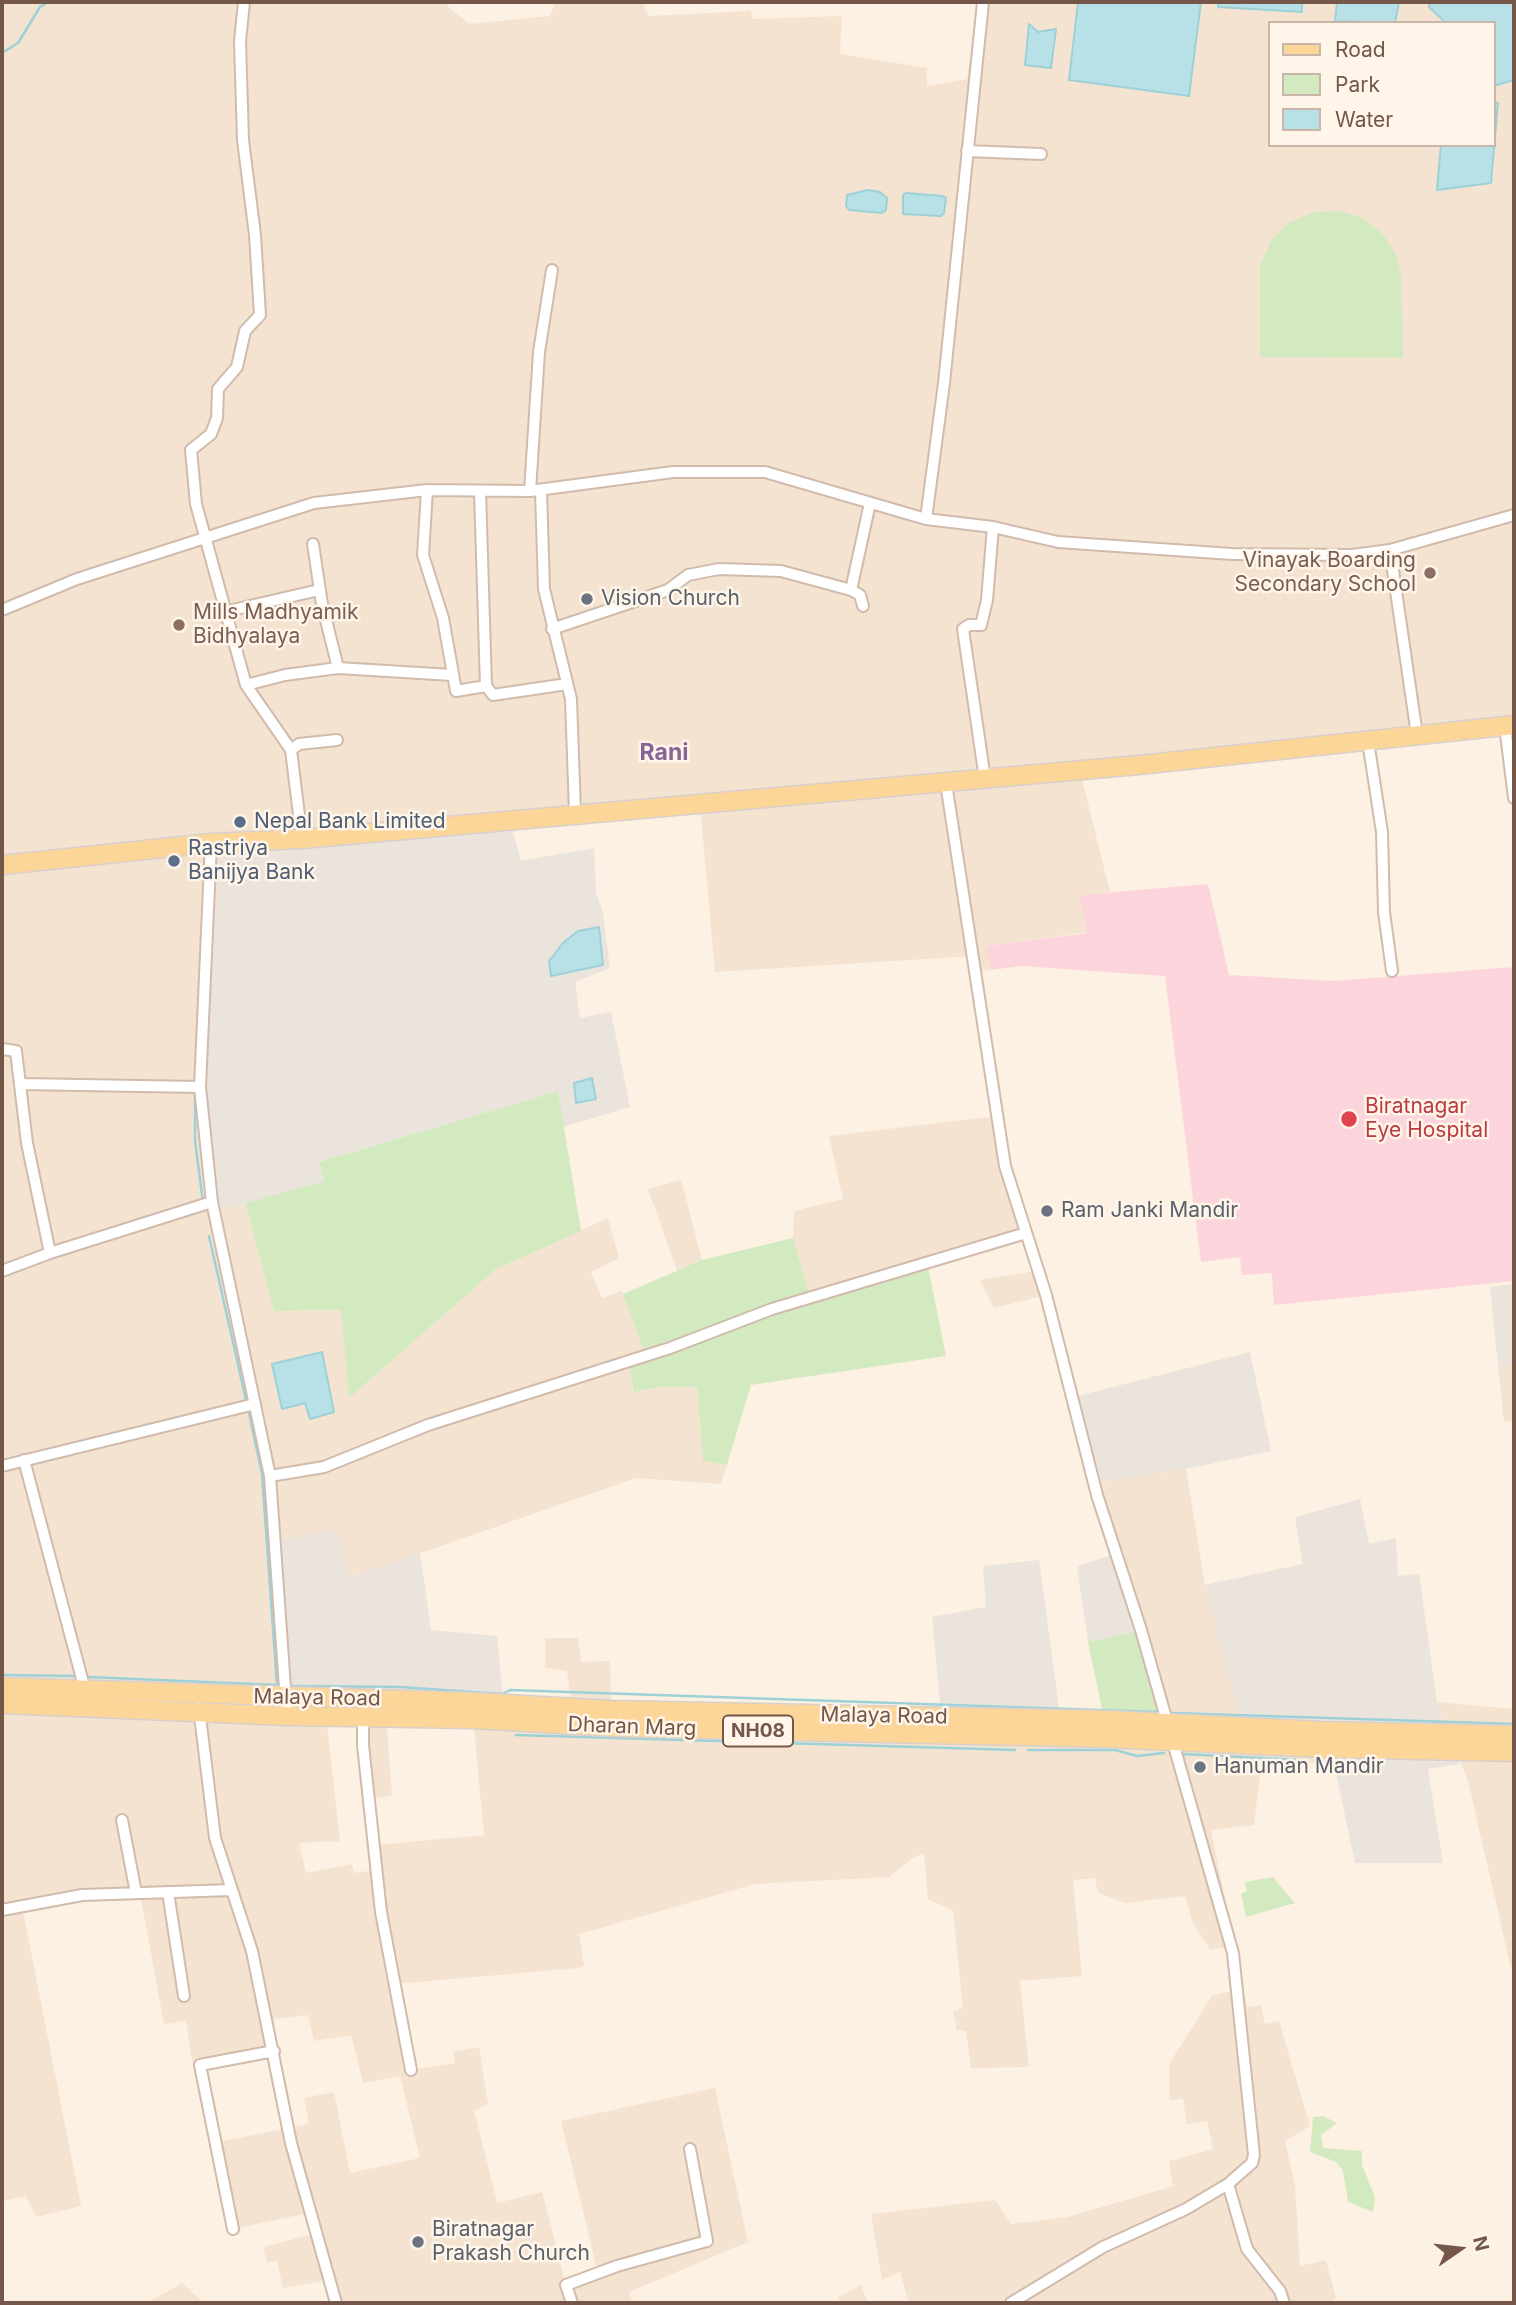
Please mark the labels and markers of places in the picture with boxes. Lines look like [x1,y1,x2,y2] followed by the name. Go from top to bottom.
[1235,548,1416,598] place label: Vinayak Boarding Secondary School
[1422,565,1438,581] marker: Vinayak Boarding Secondary School
[601,586,740,612] place label: Vision Church
[579,591,595,607] marker: Vision Church
[193,600,358,650] place label: Mills Madhyamik Bidhyalaya
[171,617,187,633] marker: Mills Madhyamik Bidhyalaya
[254,809,445,835] place label: Nepal Bank Limited
[232,814,248,830] marker: Nepal Bank Limited
[188,836,315,886] place label: Rastriya Banijya Bank
[166,853,182,869] marker: Rastriya Banijya Bank
[1365,1094,1488,1144] place label: Biratnagar Eye Hospital
[1339,1109,1359,1129] marker: Biratnagar Eye Hospital
[1061,1198,1238,1224] place label: Ram Janki Mandir
[1039,1203,1055,1219] marker: Ram Janki Mandir
[1214,1754,1384,1780] place label: Hanuman Mandir
[1192,1759,1208,1775] marker: Hanuman Mandir
[432,2217,590,2267] place label: Biratnagar Prakash Church
[410,2234,426,2250] marker: Biratnagar Prakash Church

